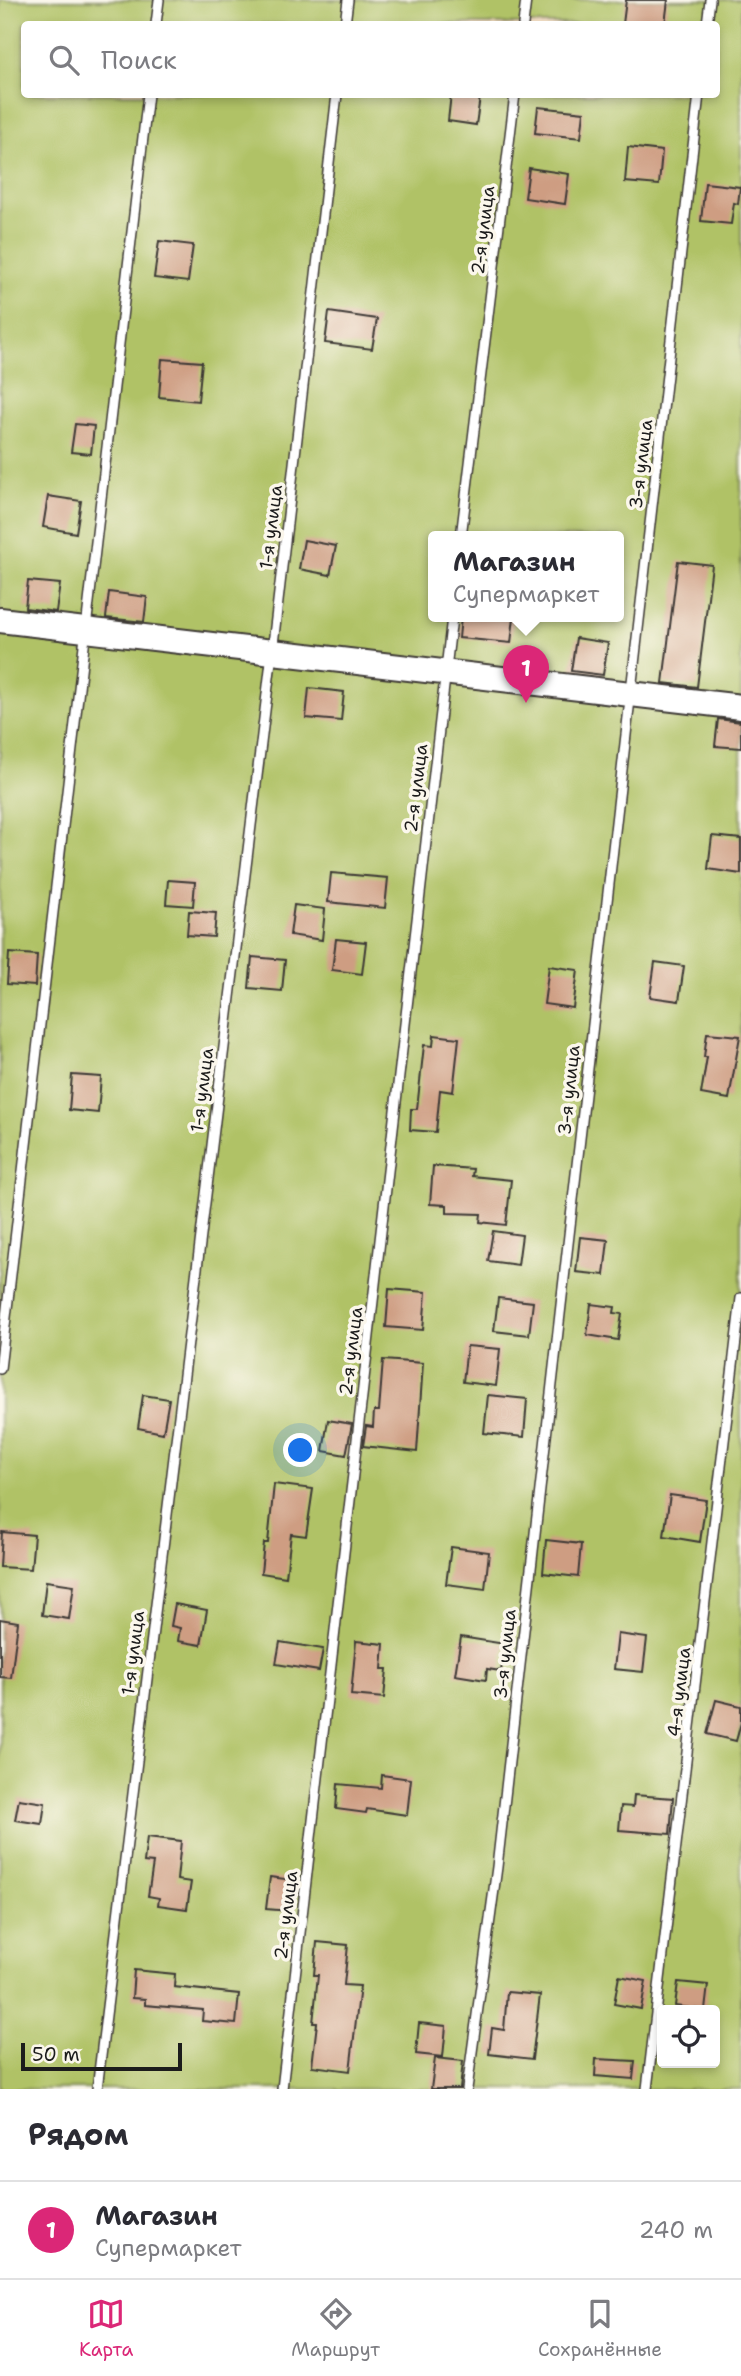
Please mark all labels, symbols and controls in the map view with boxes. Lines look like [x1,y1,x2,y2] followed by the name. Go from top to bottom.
[21,21,720,98] search box
[45,41,83,79] icon: search
[101,42,177,77] text: Поиск
[466,184,500,276] street label: 2-я улица
[624,418,658,510] street label: 3-я улица
[254,484,288,570] street label: 1-я улица
[428,531,624,622] popup
[453,544,576,579] text: Магазин
[453,579,599,609] text: Супермаркет
[503,645,549,703] pin: 1
[399,742,433,834] street label: 2-я улица
[552,1044,586,1136] street label: 3-я улица
[185,1047,219,1133] street label: 1-я улица
[334,1305,368,1397] street label: 2-я улица
[283,1433,317,1467] your location
[488,1608,522,1700] street label: 3-я улица
[116,1610,150,1696] street label: 1-я улица
[662,1646,696,1738] street label: 4-я улица
[269,1869,303,1961] street label: 2-я улица
[657,2005,720,2068] map controls
[657,2005,720,2068] button: locate
[21,2040,182,2072] scale bar
[32,2042,80,2067] text: 50 m
[28,2114,128,2155] text: Рядом
[95,2198,218,2233] text: Магазин
[46,2215,56,2245] text: 1
[639,2215,713,2245] text: 240 m
[95,2233,242,2263] text: Супермаркет
[79,2295,133,2362] tab: Карта
[291,2295,380,2362] tab: Маршрут
[538,2295,662,2362] tab: Сохранённые

